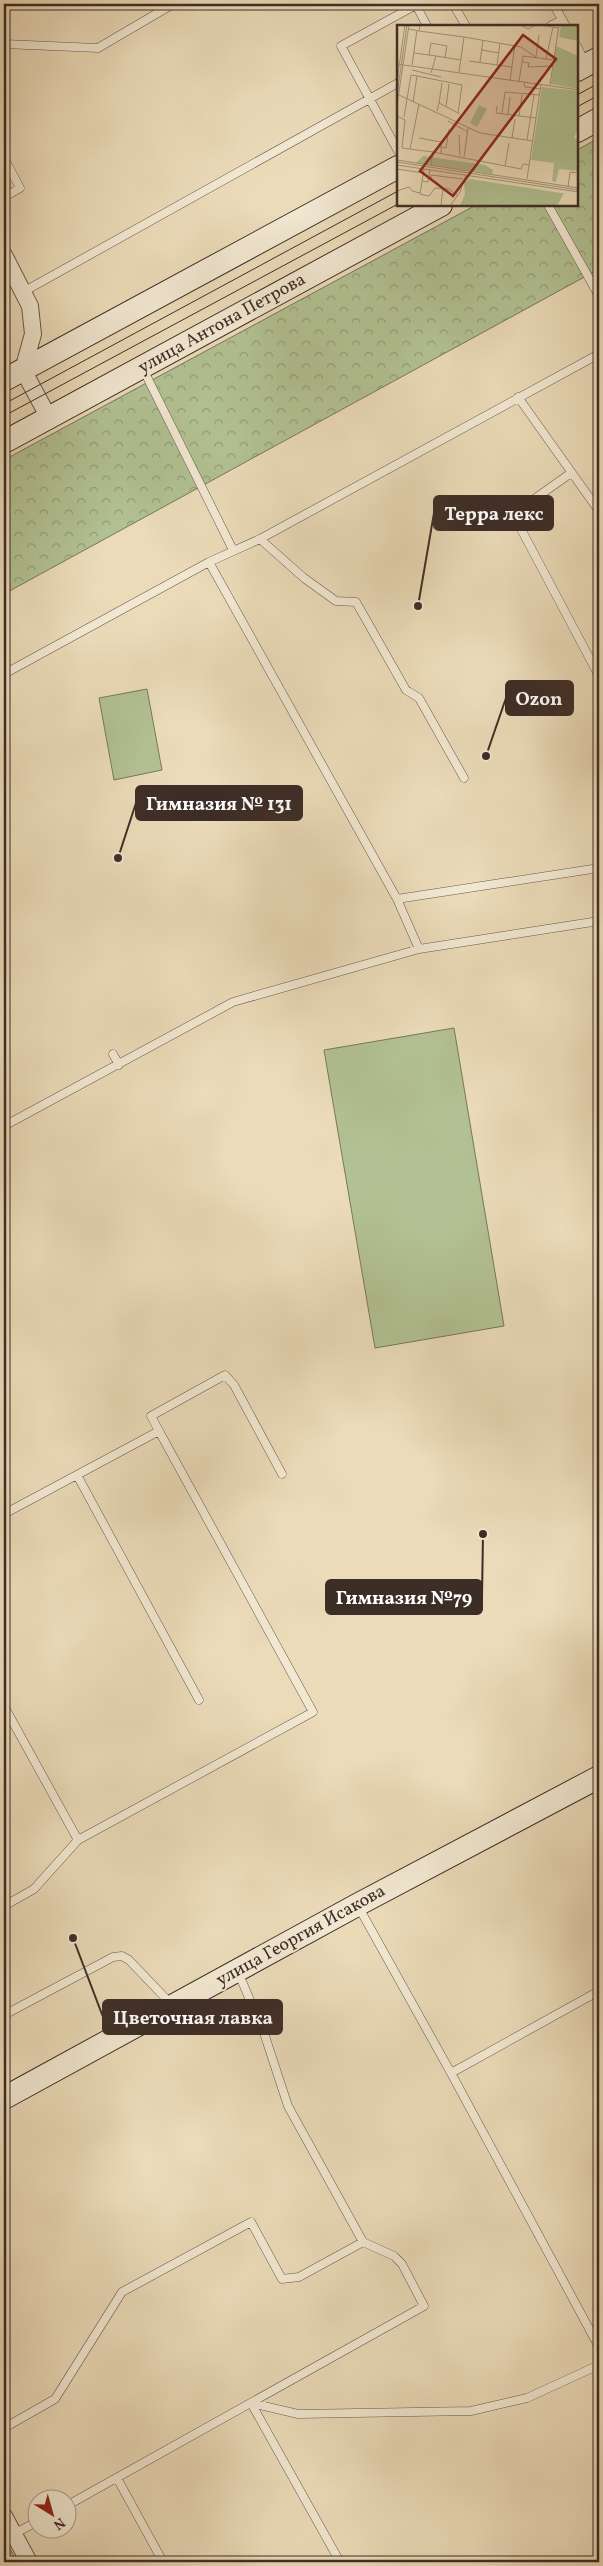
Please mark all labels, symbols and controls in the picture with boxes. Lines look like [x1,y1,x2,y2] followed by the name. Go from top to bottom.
[397,25,578,206] inset map
[134,267,310,381] street label: улица Антона Петрова
[434,496,553,530] callout: Терра лекс
[444,502,544,528] text: Терра лекс
[506,681,573,715] callout: Ozon
[515,687,563,713] text: Ozon
[136,786,302,820] callout: Гимназия № 131
[146,792,292,818] text: Гимназия № 131
[326,1580,482,1614] callout: Гимназия №79
[336,1586,472,1612] text: Гимназия №79
[212,1879,390,1993] street label: улица Георгия Исакова
[103,2000,282,2034] callout: Цветочная лавка
[113,2006,273,2032] text: Цветочная лавка
[28,2488,78,2538] north arrow
[49,2513,69,2534] text: N

